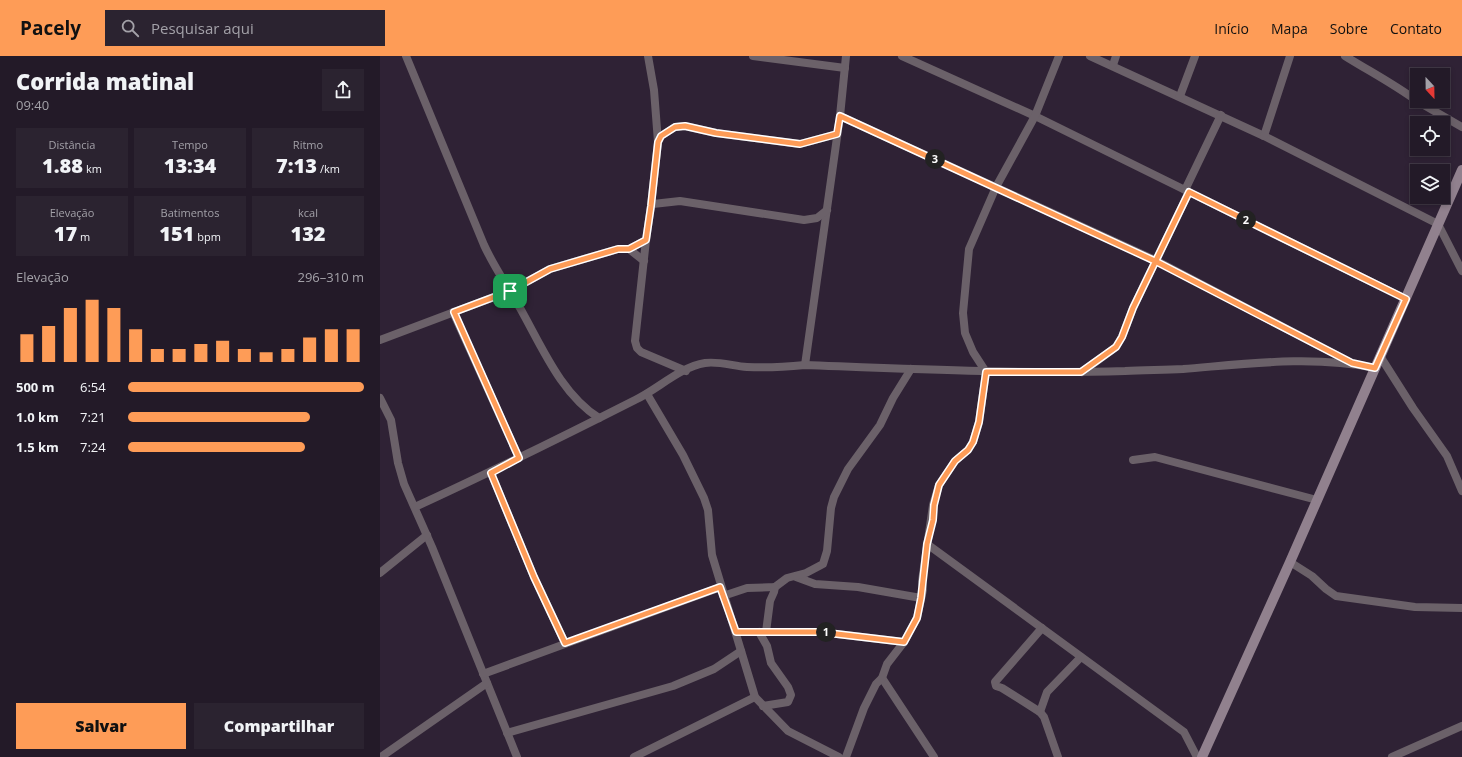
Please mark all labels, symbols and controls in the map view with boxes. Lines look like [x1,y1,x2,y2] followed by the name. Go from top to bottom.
[105,10,385,46] search box
[20,15,81,41] text: Pacely
[119,17,141,39] icon: search
[151,18,254,38] text: Pesquisar aqui
[1214,19,1249,38] text: Início
[1271,19,1308,38] text: Mapa
[1330,19,1368,38] text: Sobre
[1390,19,1442,38] text: Contato
[16,66,194,96] text: Corrida matinal
[1410,68,1450,108] north arrow
[1410,68,1450,204] map controls
[322,69,364,111] button: share
[16,96,49,114] text: 09:40
[1410,116,1450,156] button: locate
[49,137,95,152] text: Distância
[172,137,208,152] text: Tempo
[293,137,323,152] text: Ritmo
[925,149,945,169] pin: 3
[932,151,938,166] text: 3
[42,152,83,179] text: 1.88
[164,152,216,179] text: 13:34
[276,152,317,179] text: 7:13
[83,161,102,176] text: km
[317,161,340,176] text: /km
[1410,164,1450,204] button: layers
[50,205,94,220] text: Elevação
[161,205,219,220] text: Batimentos
[298,205,318,220] text: kcal
[1236,210,1256,230] pin: 2
[1243,212,1249,227] text: 2
[54,220,77,247] text: 17
[159,220,194,247] text: 151
[290,220,326,247] text: 132
[77,229,90,244] text: m
[194,229,221,244] text: bpm
[16,268,69,286] text: Elevação
[297,268,364,286] text: 296–310 m
[493,274,527,308] pin
[499,280,521,302] icon: arrive
[16,378,54,396] text: 500 m
[80,378,106,396] text: 6:54
[16,408,59,426] text: 1.0 km
[80,408,106,426] text: 7:21
[16,438,59,456] text: 1.5 km
[80,438,106,456] text: 7:24
[816,622,836,642] pin: 1
[823,624,829,639] text: 1
[16,703,186,749] button: Salvar
[194,703,364,749] button: Compartilhar

